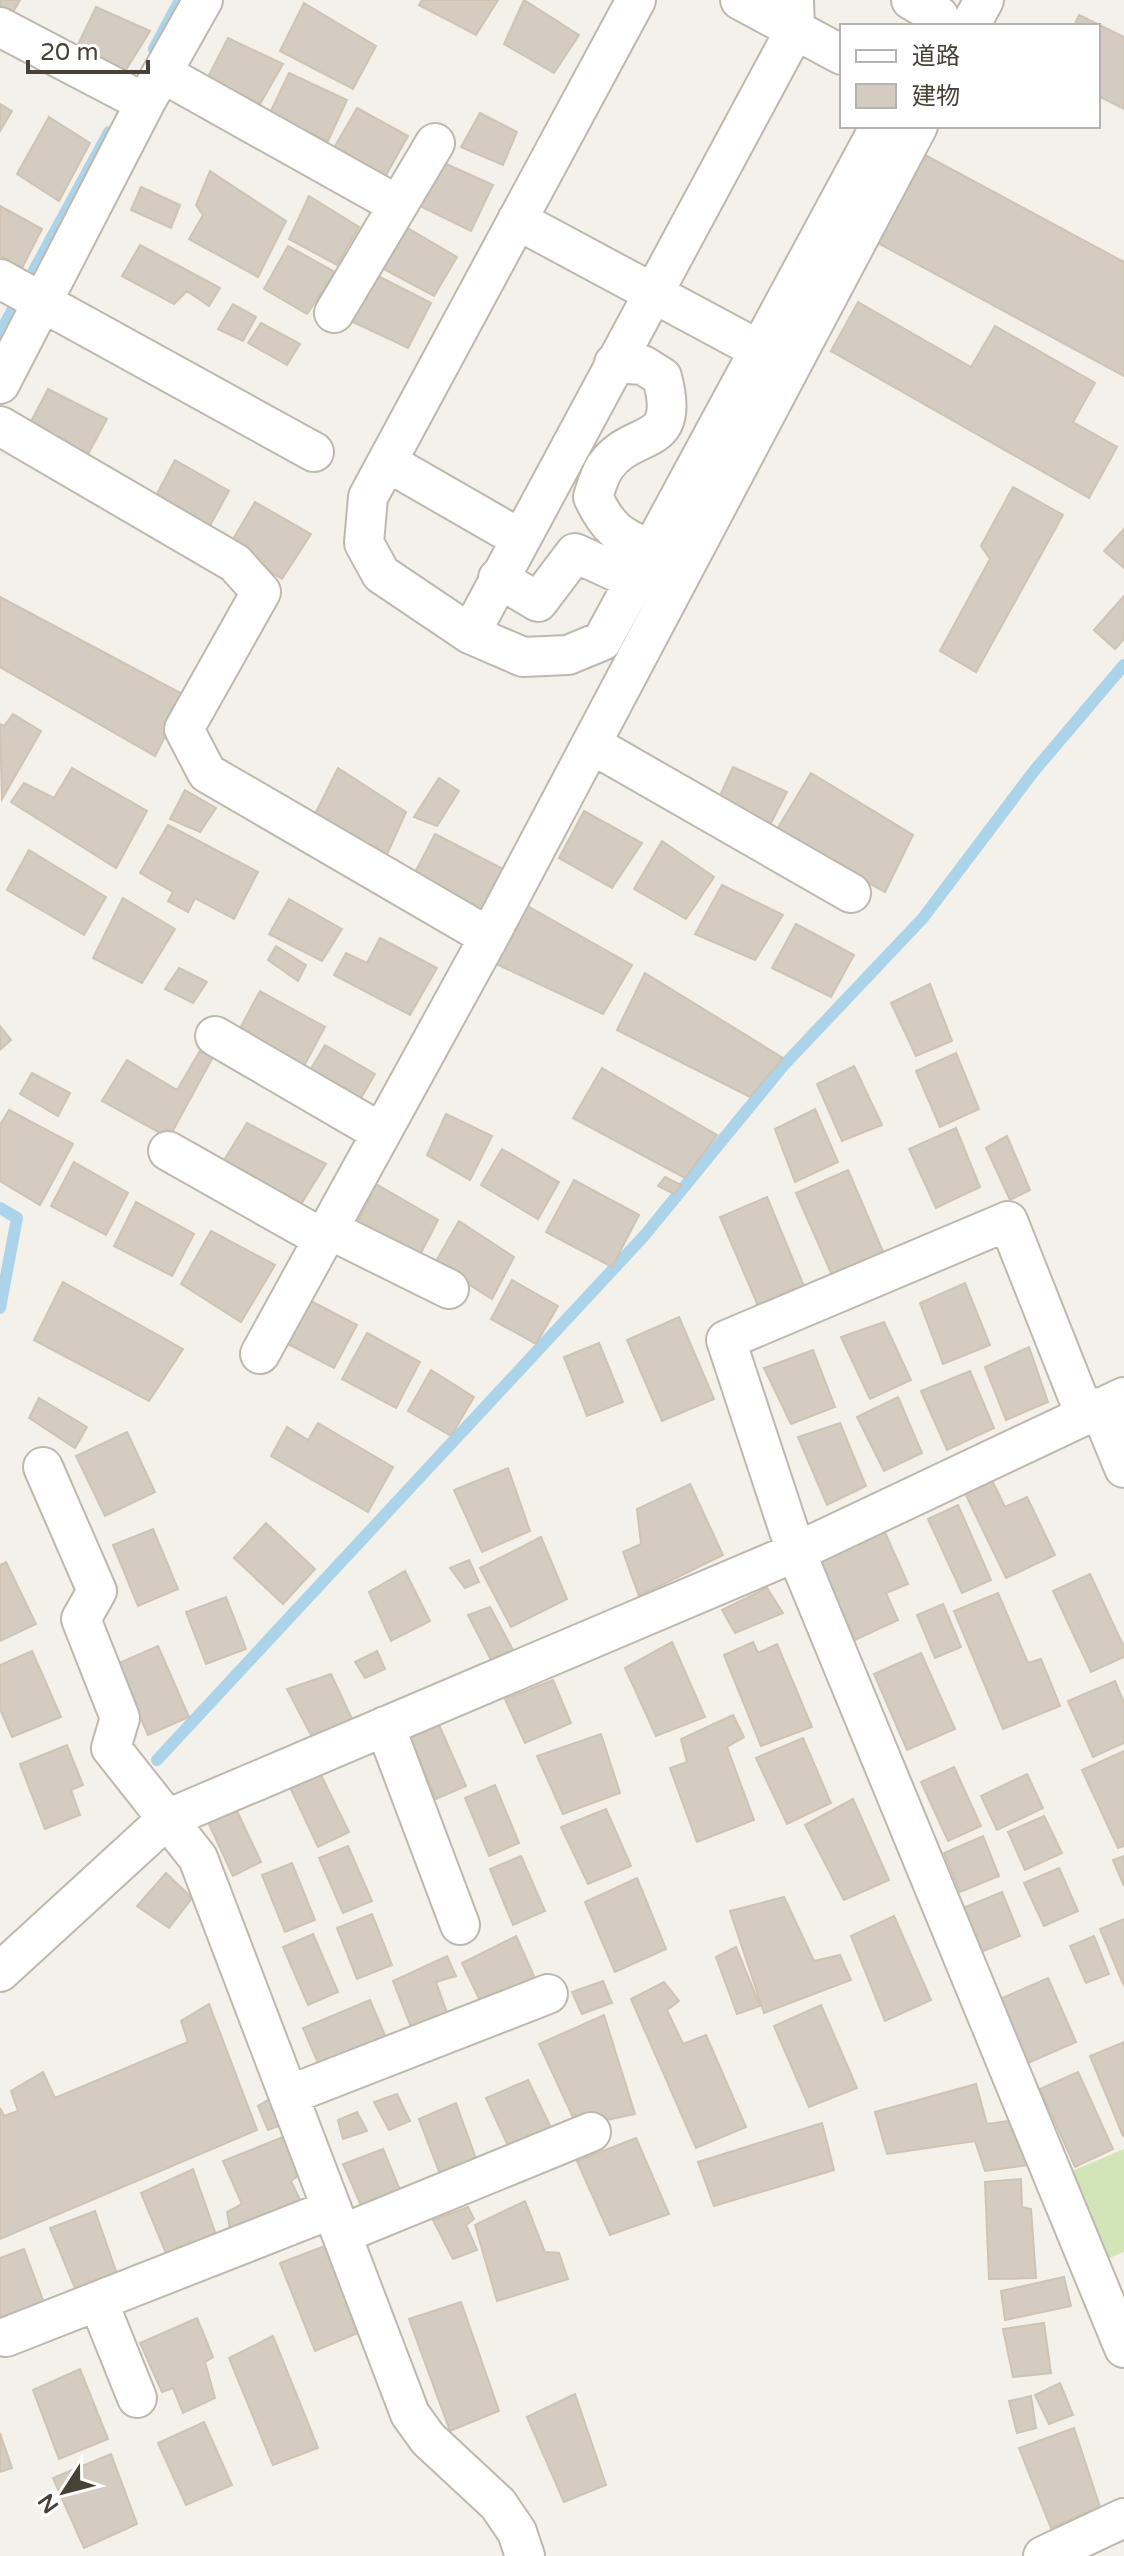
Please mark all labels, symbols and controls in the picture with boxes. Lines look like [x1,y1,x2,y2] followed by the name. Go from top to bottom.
[28,24,148,74] scale bar
[840,24,1100,128] legend
[40,38,98,67] text: 20 m
[912,42,960,71] text: 道路
[912,82,960,111] text: 建物
[24,2452,104,2532] north arrow
[33,2488,64,2518] text: N

